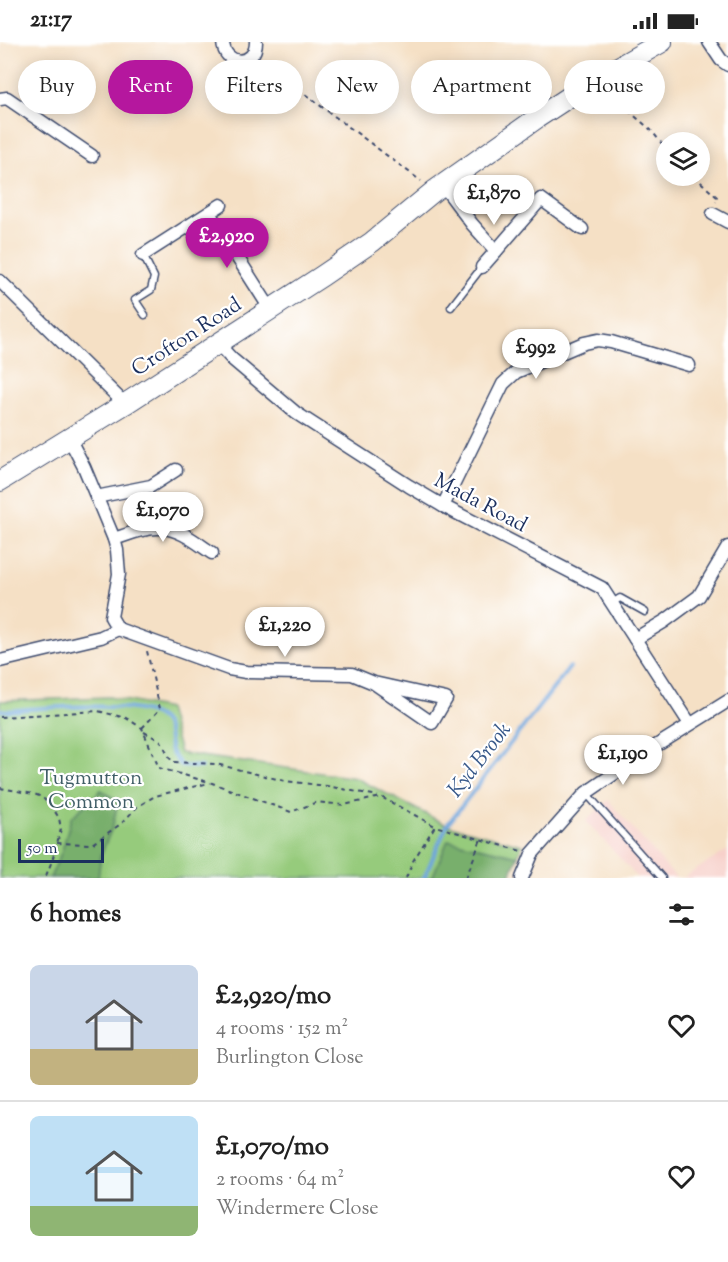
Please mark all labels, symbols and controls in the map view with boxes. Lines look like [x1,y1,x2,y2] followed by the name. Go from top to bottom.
[30,5,72,37] text: 21:17
[18,60,96,114] chip: Buy
[108,60,193,114] chip: Rent
[205,60,303,114] chip: Filters
[315,60,399,114] chip: New
[411,60,552,114] chip: Apartment
[564,60,665,114] chip: House
[656,132,710,186] map controls
[656,132,710,186] button: layers
[445,175,543,226] pin: £1,870
[467,180,521,209] text: £1,870
[178,218,276,269] pin: £2,920
[200,223,254,252] text: £2,920
[126,291,248,385] street label: Crofton Road
[500,329,572,380] pin: £992
[516,334,556,363] text: £992
[428,467,532,541] street label: Mada Road
[114,492,212,543] pin: £1,070
[136,497,190,526] text: £1,070
[236,607,334,658] pin: £1,220
[259,612,311,641] text: £1,220
[441,716,520,805] water label: Kyd Brook
[574,735,672,786] pin: £1,190
[598,740,648,769] text: £1,190
[40,764,142,818] park label: Tugmutton Common
[18,836,104,864] scale bar
[27,838,58,861] text: 50 m
[30,896,121,933] text: 6 homes
[665,898,698,931] icon: filters
[216,978,331,1015] text: £2,920/mo
[78,989,150,1061] icon: home
[665,1009,698,1042] icon: heart
[216,1015,348,1044] text: 4 rooms · 152 m²
[216,1044,364,1073] text: Burlington Close
[216,1129,329,1166] text: £1,070/mo
[78,1140,150,1212] icon: home
[665,1160,698,1193] icon: heart
[216,1166,344,1195] text: 2 rooms · 64 m²
[216,1195,379,1224] text: Windermere Close

